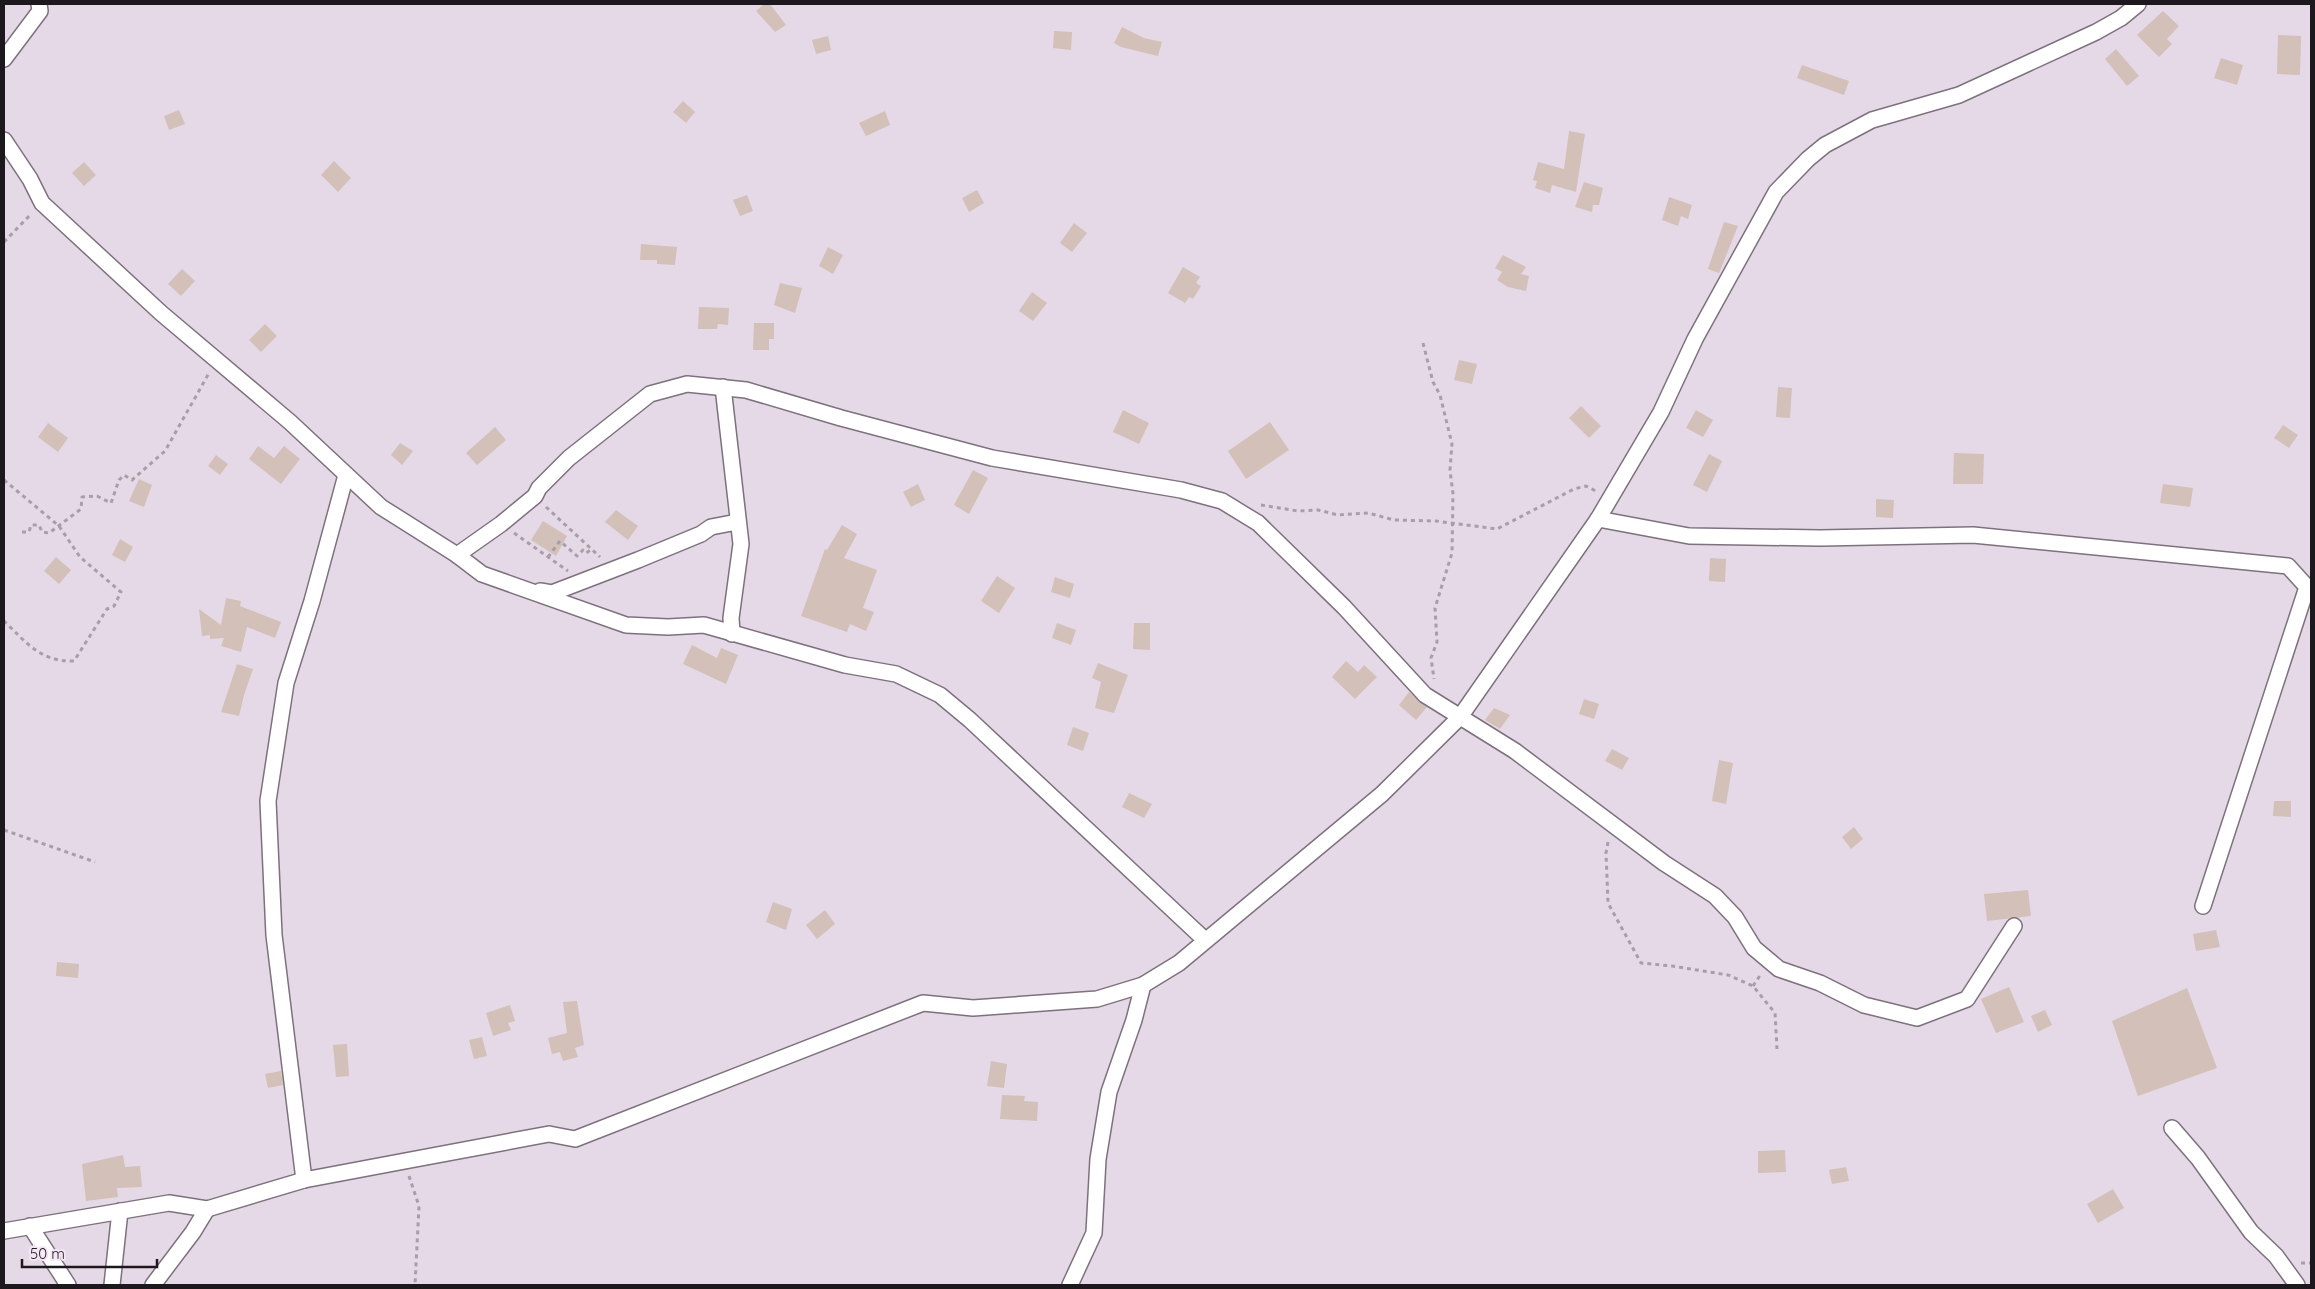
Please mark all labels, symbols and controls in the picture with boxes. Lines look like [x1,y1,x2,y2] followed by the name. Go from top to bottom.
[22,1236,158,1268] scale bar
[30,1244,65,1263] text: 50 m

